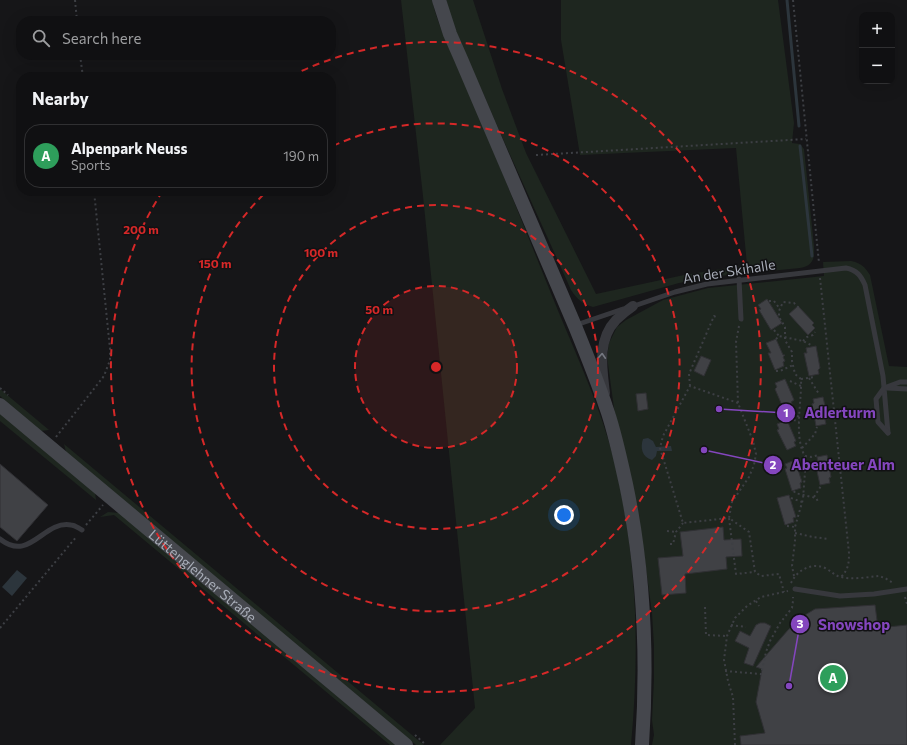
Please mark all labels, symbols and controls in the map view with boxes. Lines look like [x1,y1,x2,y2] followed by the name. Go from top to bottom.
[859,12,895,84] map controls
[859,12,895,48] button: +
[16,16,336,60] search box
[30,27,52,49] icon: search
[62,29,141,47] text: Search here
[859,48,895,84] button: −
[32,88,89,109] text: Nearby
[71,139,187,157] text: Alpenpark Neuss
[41,148,51,164] text: A
[283,148,319,164] text: 190 m
[71,157,111,173] text: Sports
[123,222,159,236] text: 200 m
[304,245,338,259] text: 100 m
[682,255,776,287] street label: An der Skihalle
[198,256,232,270] text: 150 m
[365,302,393,316] text: 50 m
[598,353,607,359] one-way arrow
[429,360,443,374] centre of rings
[776,399,884,426] callout: Adlerturm
[804,403,876,421] text: Adlerturm
[783,405,789,419] text: 1
[763,451,903,478] callout: Abenteuer Alm
[791,455,895,473] text: Abenteuer Alm
[770,457,777,471] text: 2
[554,505,574,525] your location
[146,525,261,625] street label: Lüttenglehner Straße
[790,611,898,638] callout: Snowshop
[818,615,890,633] text: Snowshop
[797,616,804,630] text: 3
[820,663,846,693] pin: A

